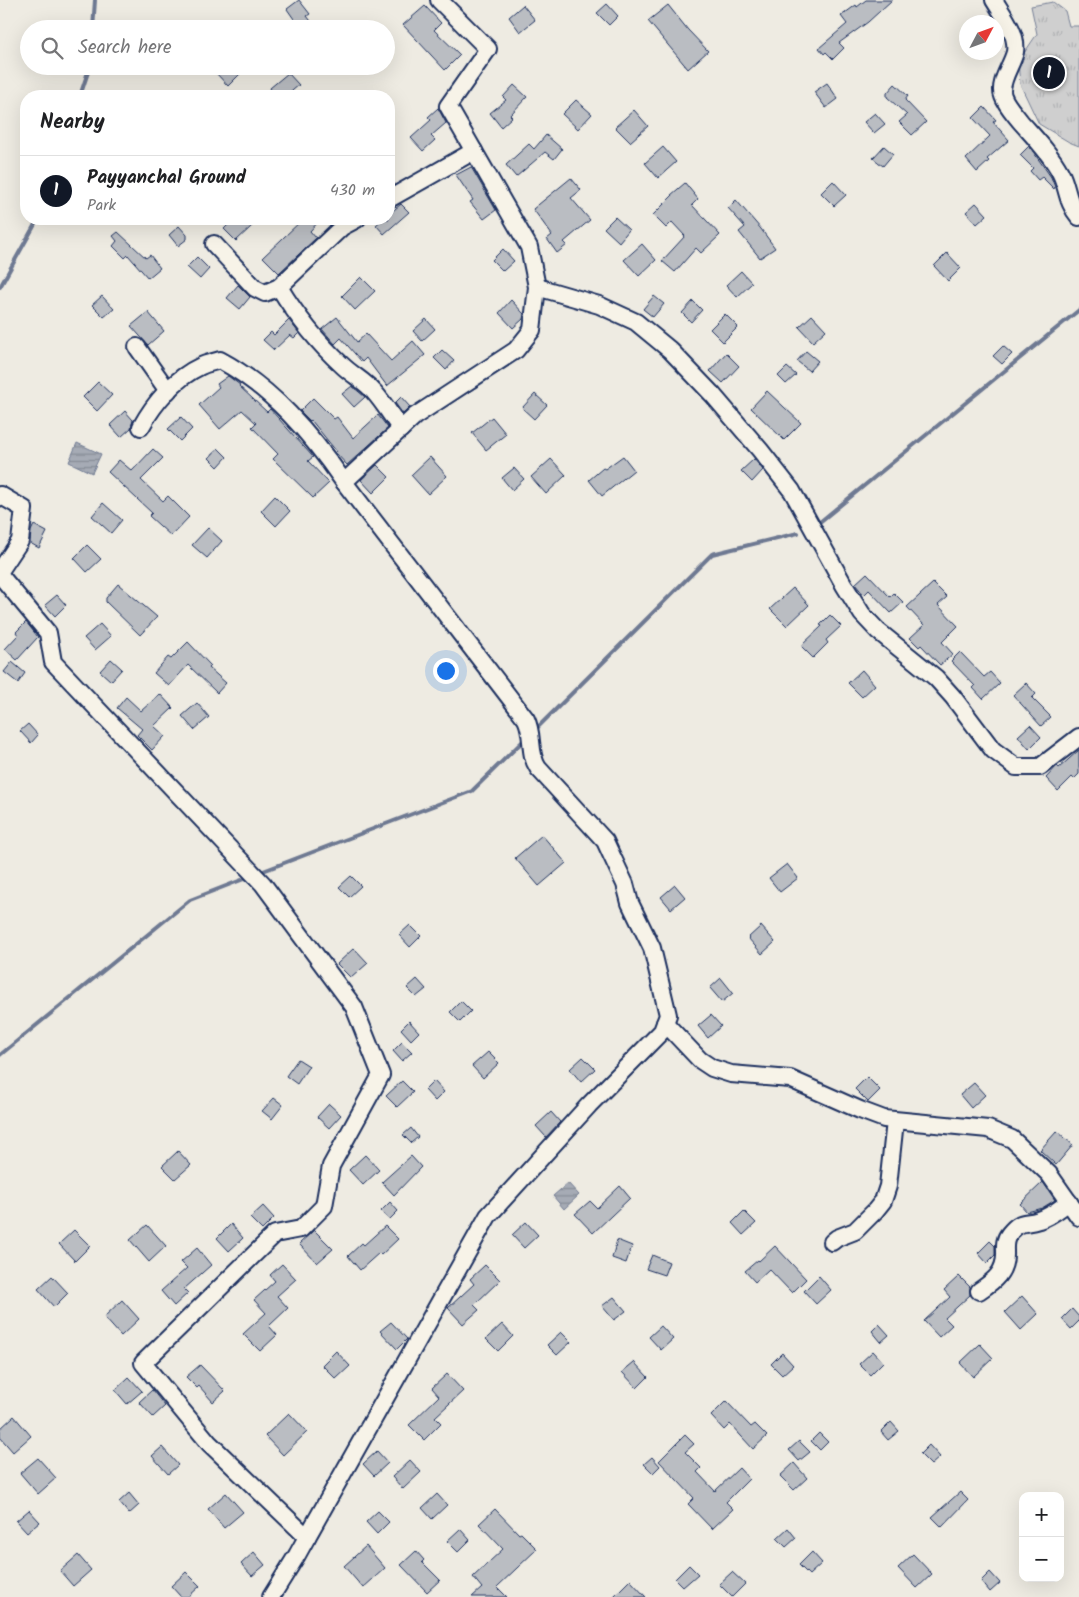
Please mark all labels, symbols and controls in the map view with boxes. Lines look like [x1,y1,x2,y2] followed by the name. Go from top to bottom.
[959,15,1004,60] north arrow
[20,20,395,75] search box
[78,33,172,63] text: Search here
[38,34,66,62] icon: search
[1033,54,1065,92] pin: 1
[40,106,105,139] text: Nearby
[87,163,246,193] text: Payyanchal Ground
[54,178,58,203] text: 1
[330,178,375,203] text: 430 m
[87,193,116,218] text: Park
[433,658,459,684] your location
[1019,1492,1064,1582] map controls
[1019,1492,1064,1537] button: +
[1019,1537,1064,1582] button: −

